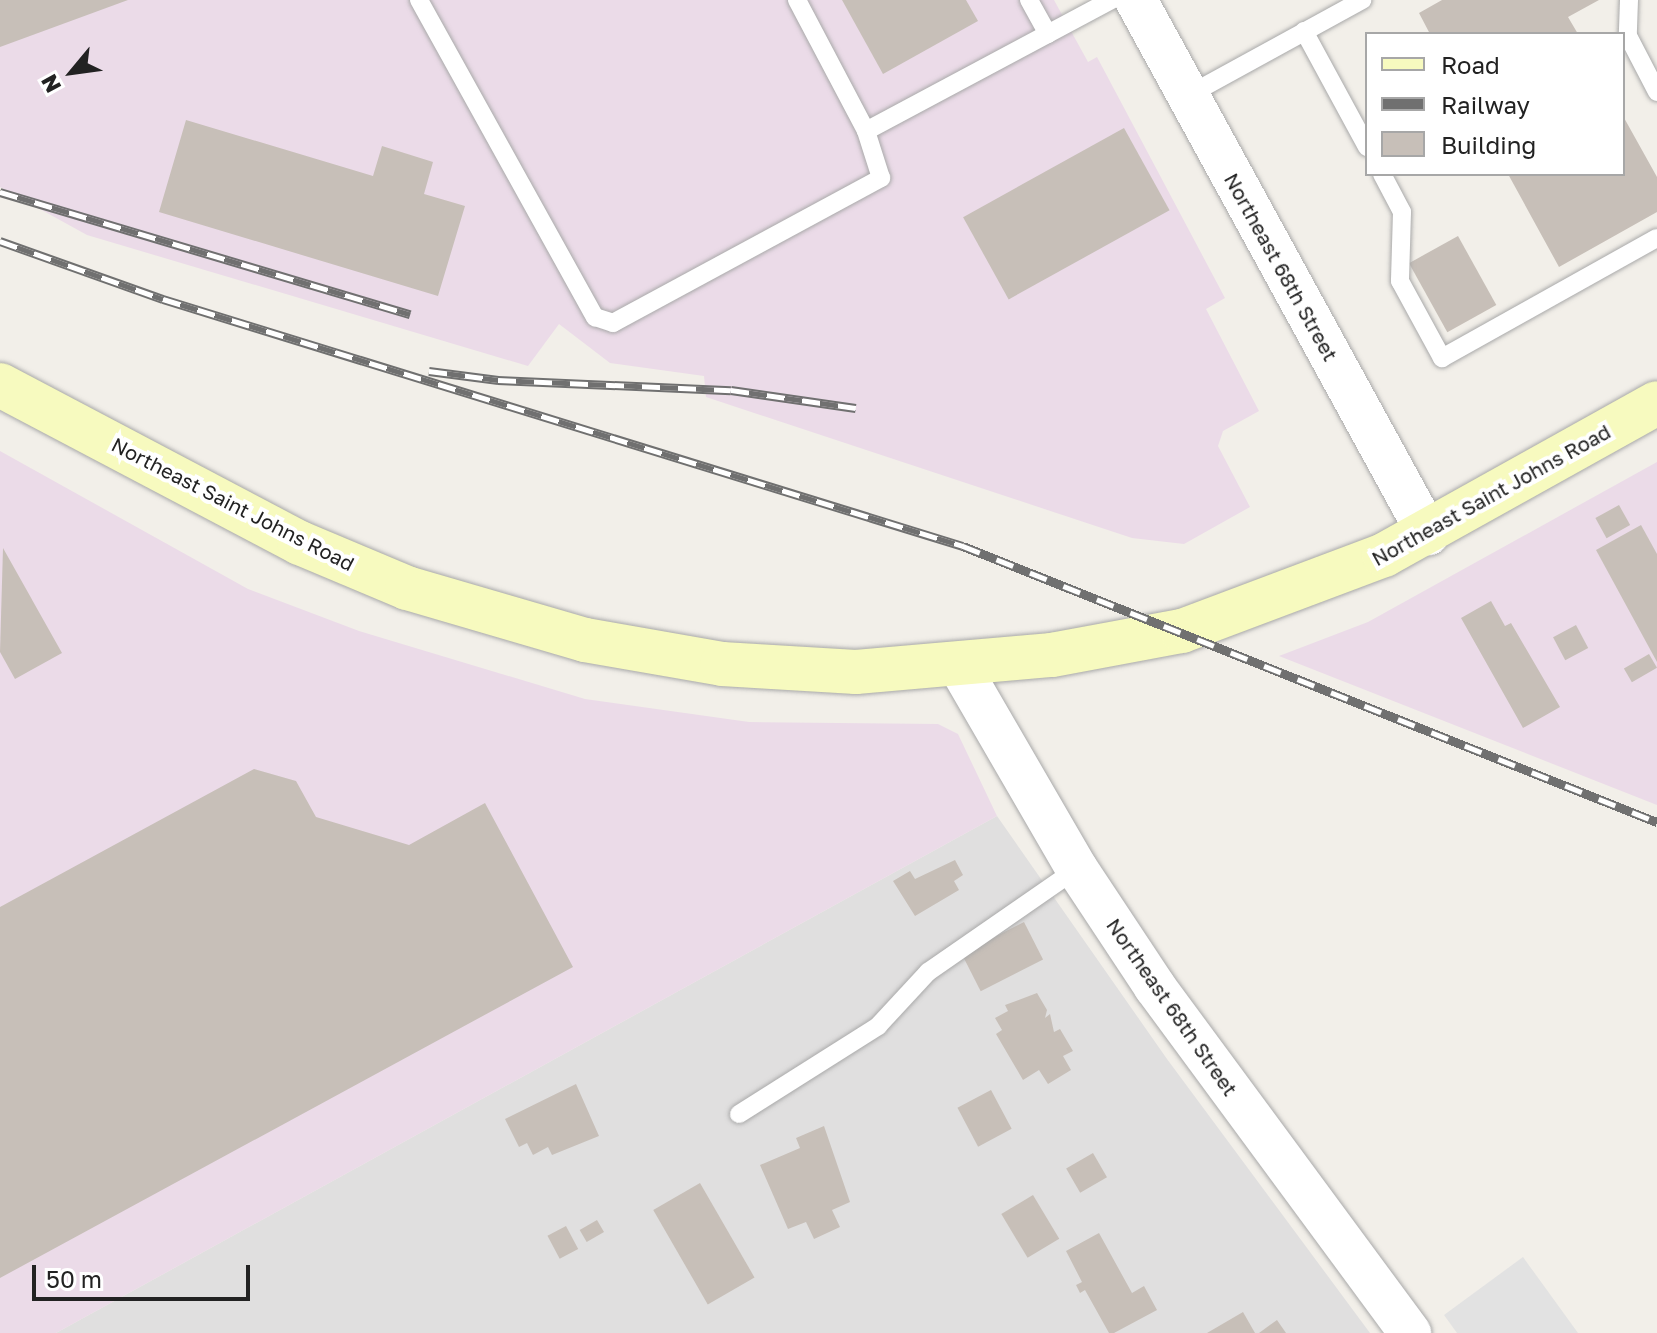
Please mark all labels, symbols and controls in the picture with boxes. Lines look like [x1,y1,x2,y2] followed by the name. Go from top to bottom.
[32,32,112,112] north arrow
[1365,32,1625,176] legend
[1441,50,1500,79] text: Road
[35,70,66,98] text: N
[1441,90,1530,119] text: Railway
[1441,130,1536,159] text: Building
[1219,169,1343,365] street label: Northeast 68th Street
[1368,419,1614,571] street label: Northeast Saint Johns Road
[108,432,358,576] street label: Northeast Saint Johns Road
[1102,914,1242,1100] street label: Northeast 68th Street
[36,1249,254,1299] scale bar
[46,1264,102,1293] text: 50 m

